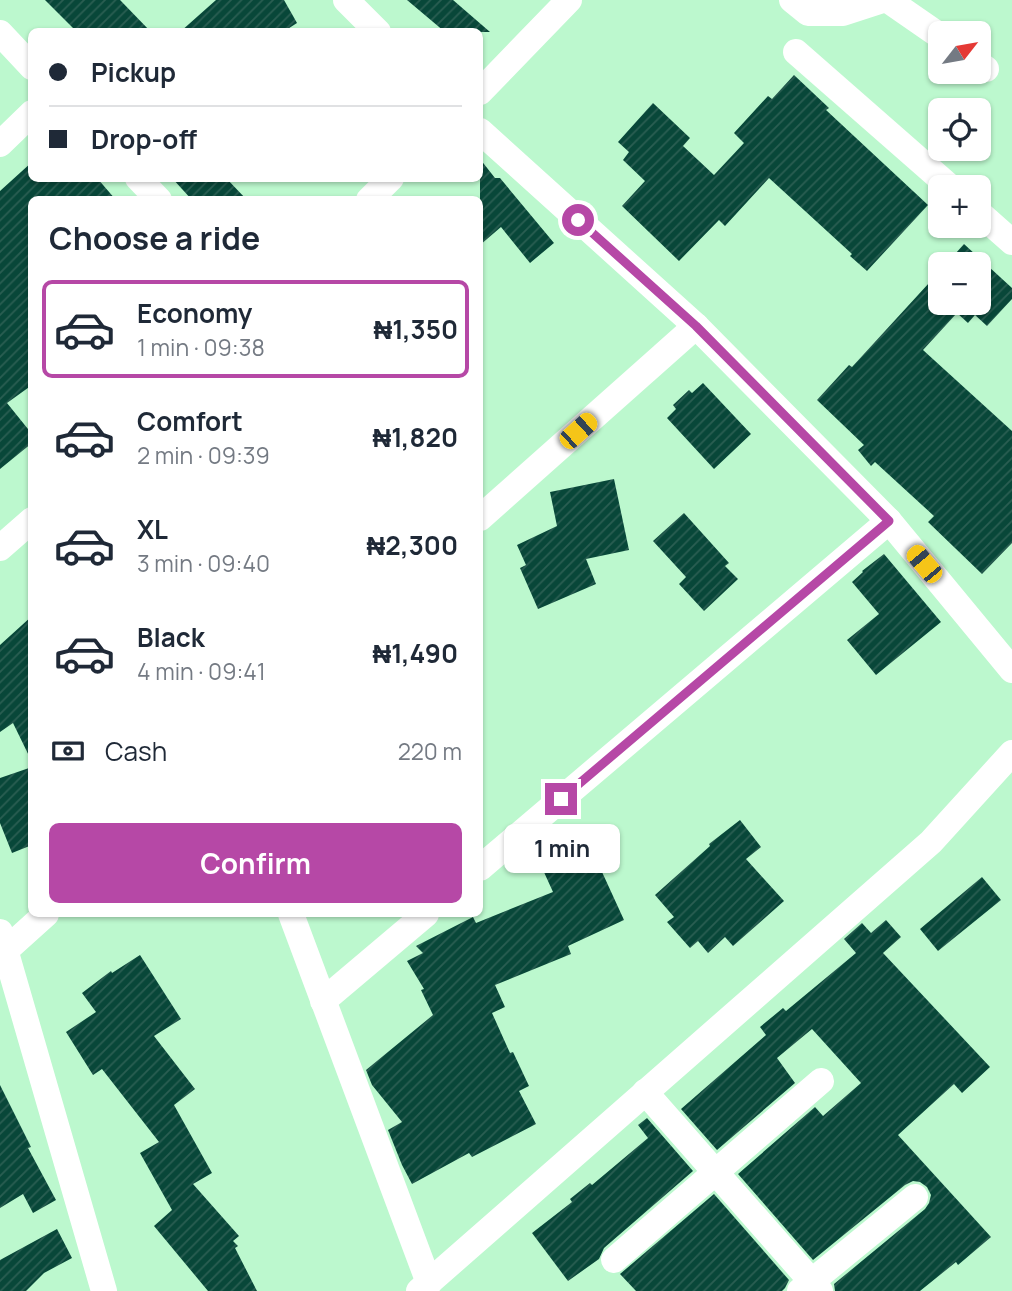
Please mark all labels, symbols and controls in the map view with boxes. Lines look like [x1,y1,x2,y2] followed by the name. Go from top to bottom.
[928,21,990,84] north arrow
[928,21,991,315] map controls
[91,54,176,90] text: Pickup
[928,98,991,161] button: locate
[91,121,197,157] text: Drop-off
[928,175,991,238] button: +
[562,204,594,236] route start
[49,216,260,260] text: Choose a ride
[928,252,991,315] button: −
[137,295,252,331] text: Economy
[53,298,116,361] icon: car
[374,311,458,347] text: ₦1,350
[137,331,265,363] text: 1 min · 09:38
[137,403,243,439] text: Comfort
[53,406,116,469] icon: car
[556,409,601,453] car
[372,419,458,455] text: ₦1,820
[137,439,270,471] text: 2 min · 09:39
[137,511,168,547] text: XL
[53,514,116,577] icon: car
[367,527,458,563] text: ₦2,300
[903,541,946,587] car
[137,547,270,579] text: 3 min · 09:40
[137,619,205,655] text: Black
[53,622,116,685] icon: car
[373,635,458,671] text: ₦1,490
[137,655,266,687] text: 4 min · 09:41
[49,732,87,770] icon: cash
[105,733,167,769] text: Cash
[398,735,462,767] text: 220 m
[545,783,577,815] route end
[49,823,462,903] button: Confirm
[503,824,619,872] callout: 1 min
[534,832,590,864] text: 1 min

